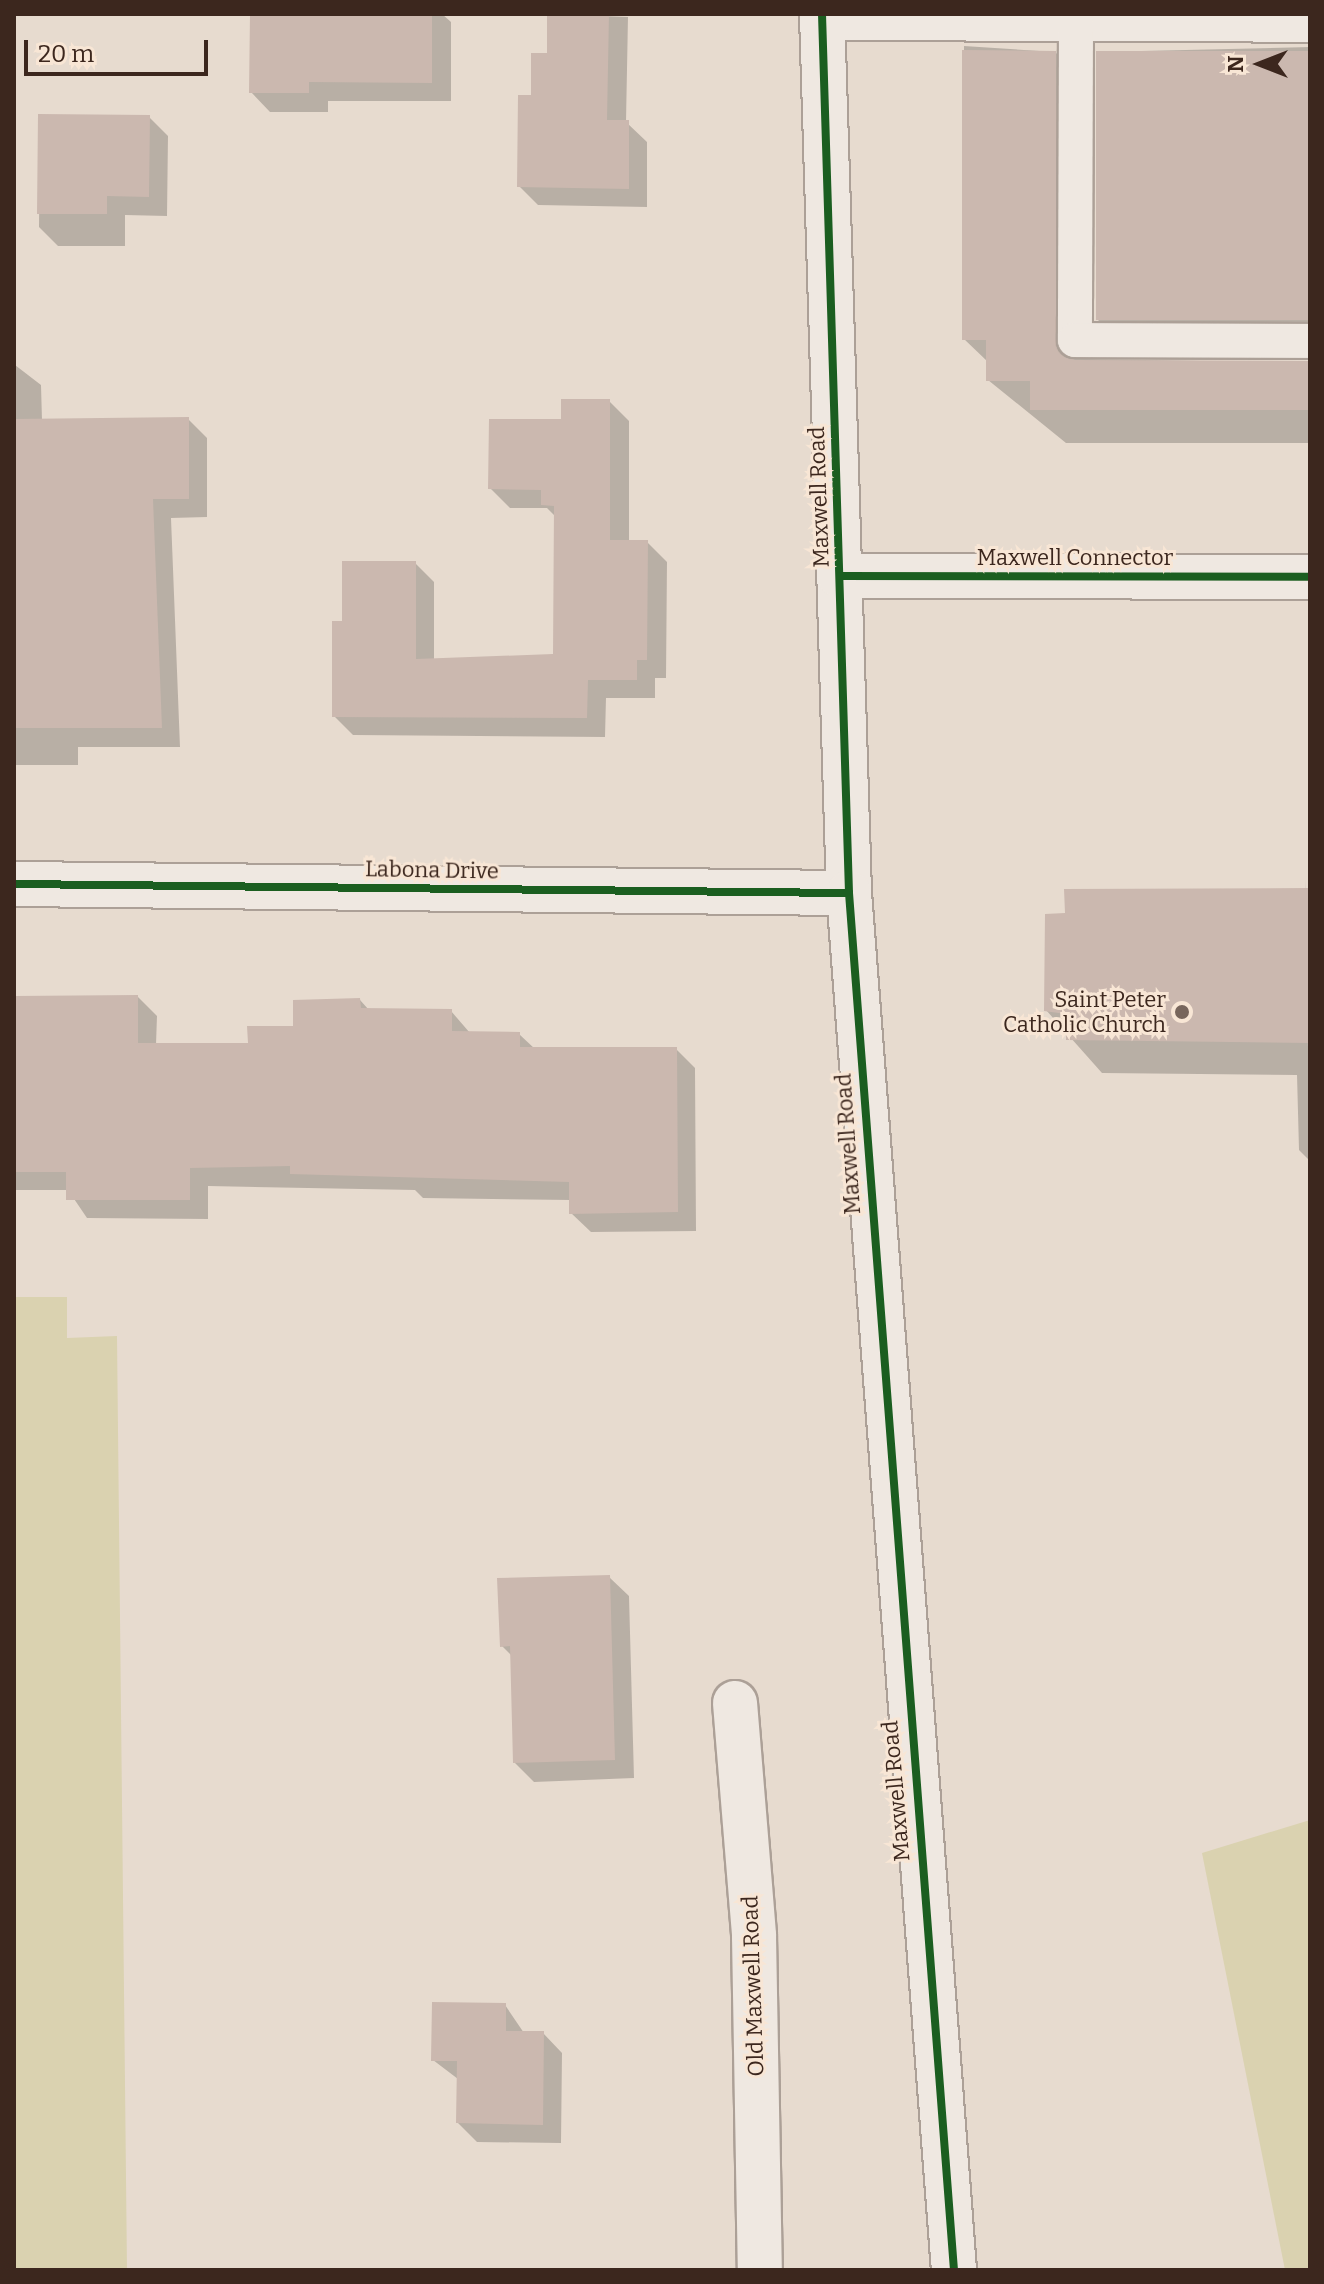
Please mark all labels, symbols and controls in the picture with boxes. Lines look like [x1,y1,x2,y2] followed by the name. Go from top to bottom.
[28,24,212,74] scale bar
[1220,24,1300,104] north arrow
[38,40,94,68] text: 20 m
[1222,56,1249,73] text: N
[803,426,835,568] street label: Maxwell Road
[977,545,1173,571] street label: Maxwell Connector
[365,856,499,884] street label: Labona Drive
[1003,986,1166,1038] place label: Saint Peter Catholic Church
[1173,1003,1191,1021] marker: Saint Peter Catholic Church
[830,1073,866,1215] street label: Maxwell Road
[877,1720,915,1862] street label: Maxwell Road
[737,1895,769,2077] street label: Old Maxwell Road

